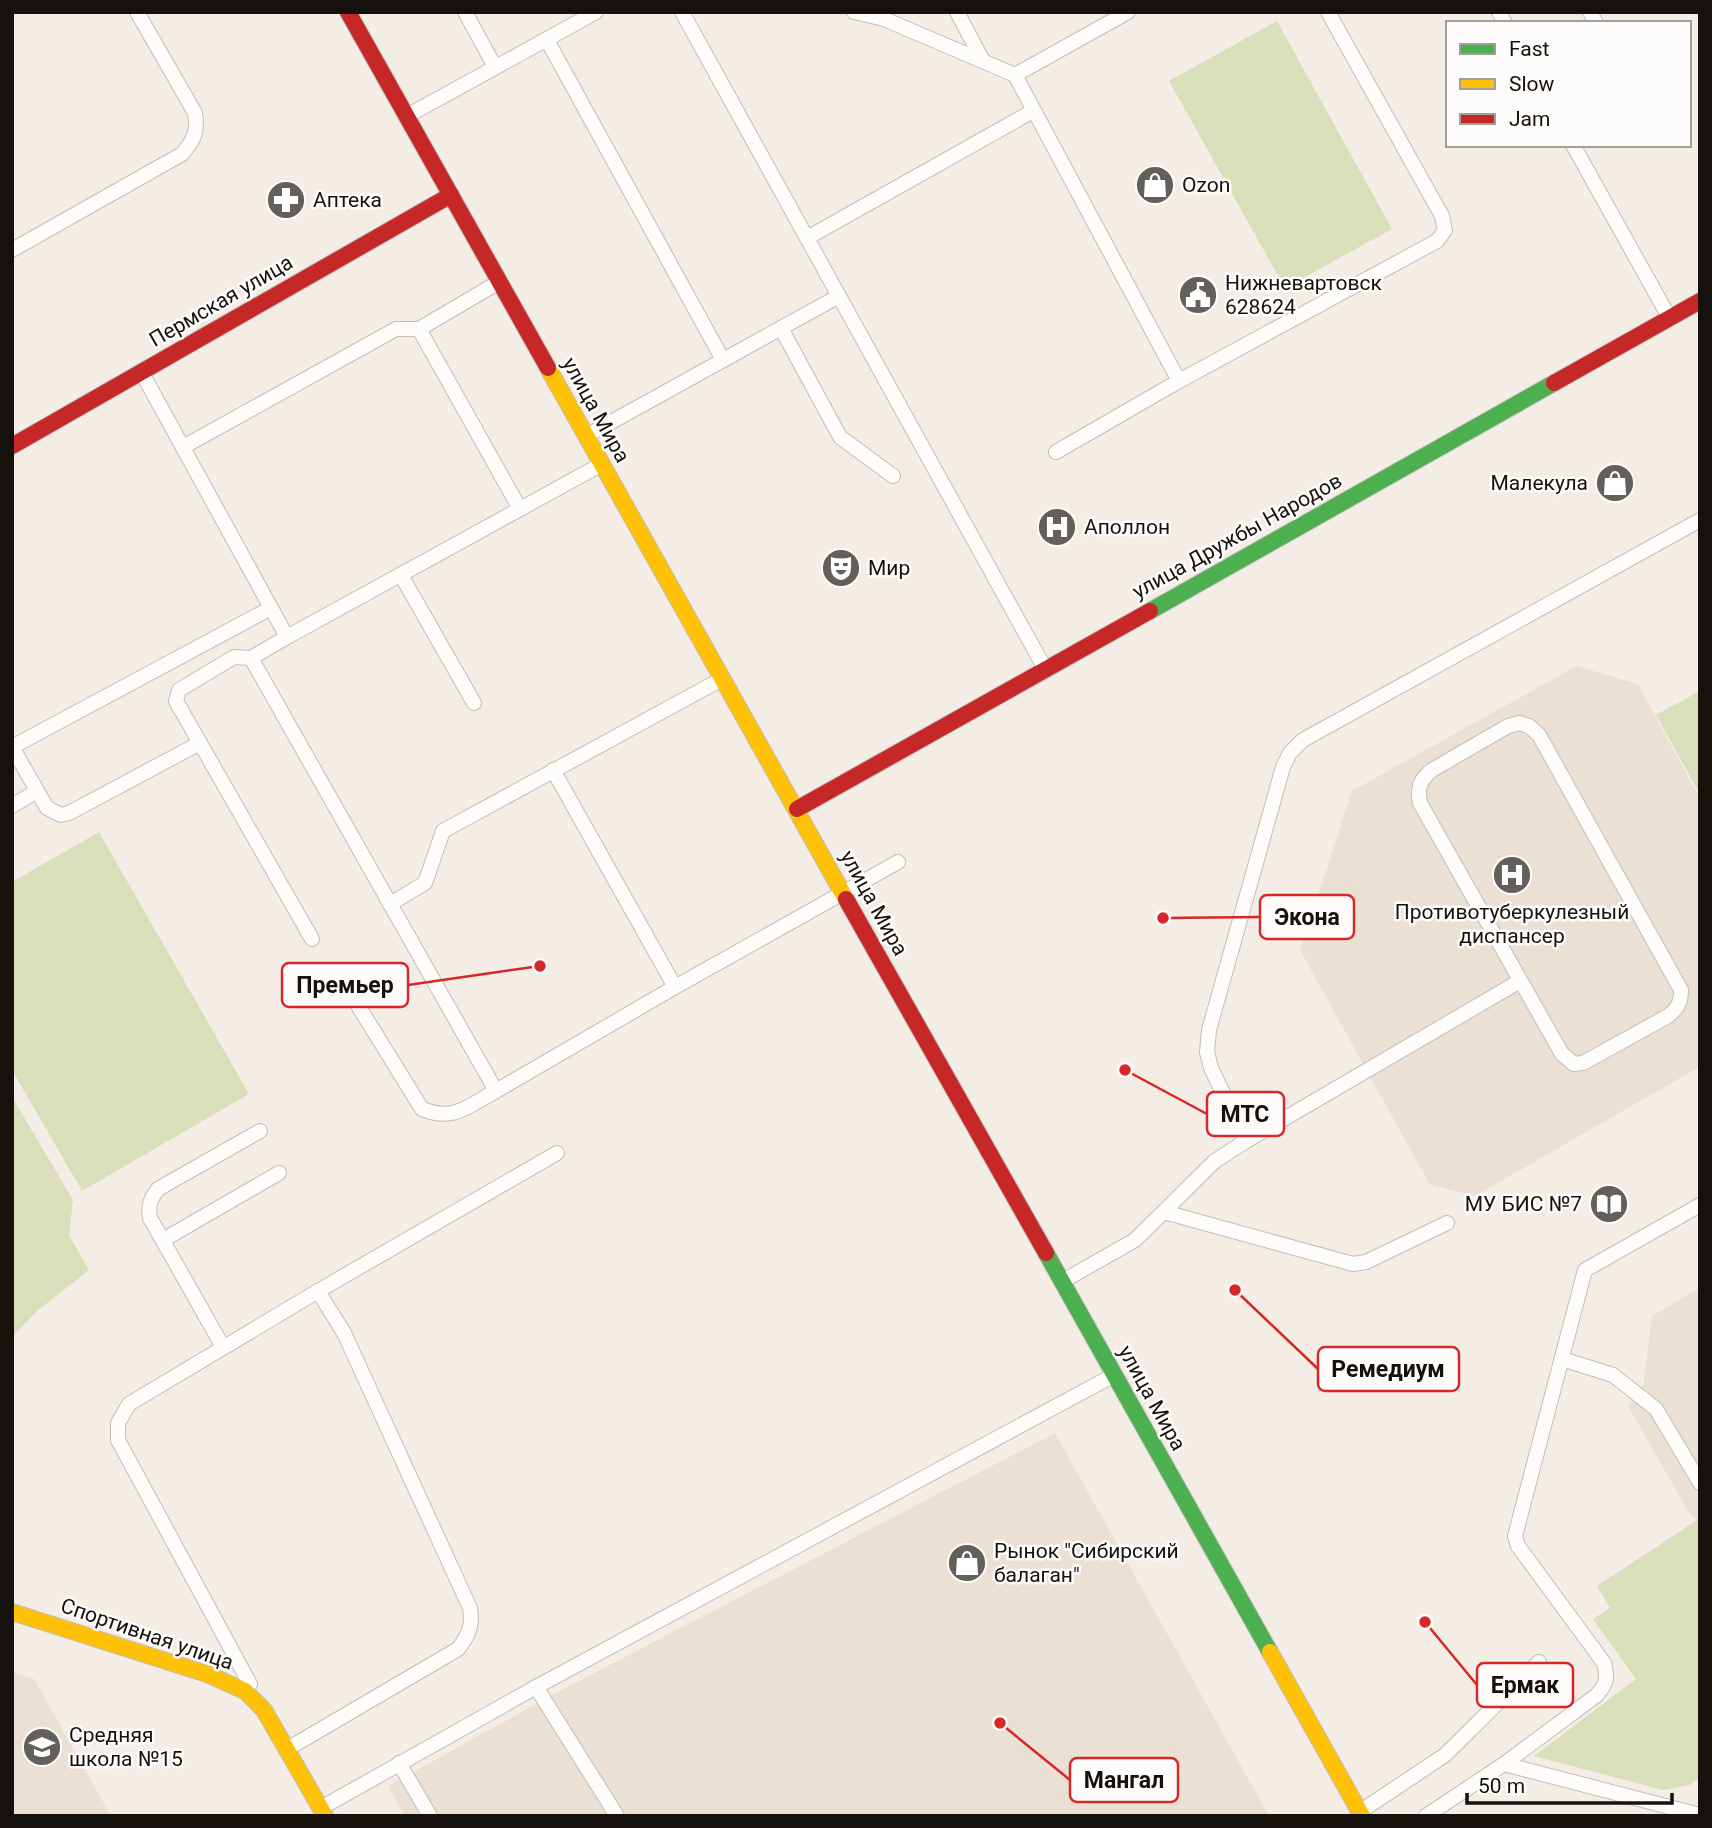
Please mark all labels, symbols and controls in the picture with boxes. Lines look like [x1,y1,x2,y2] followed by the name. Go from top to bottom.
[1446,21,1691,147] legend
[1509,37,1550,61] text: Fast
[1509,72,1555,96] text: Slow
[1509,107,1550,131] text: Jam
[1134,164,1176,206] shop icon: Ozon
[1182,173,1230,197] place label: Ozon
[265,179,307,221] pharmacy icon: Аптека
[313,188,382,212] place label: Аптека
[145,250,297,352] street label: Пермская улица
[1225,271,1382,319] place label: Нижневартовск 628624
[1177,274,1219,316] public building icon: Нижневартовск 628624
[557,353,635,467] street label: улица Мира
[1594,462,1636,504] shop icon: Малекула
[1128,468,1346,604] street label: улица Дружбы Народов
[1491,471,1588,495] place label: Малекула
[1036,506,1078,548] hospital icon: Аполлон
[1084,515,1170,539] place label: Аполлон
[820,547,862,589] theatre icon: Мир
[868,556,910,580] place label: Мир
[835,846,913,960] street label: улица Мира
[1491,854,1533,896] hospital icon: Противотуберкулезный диспансер
[1260,895,1354,939] callout: Экона
[1395,900,1629,948] place label: Противотуберкулезный диспансер
[1274,904,1340,931] text: Экона
[282,963,408,1007] callout: Премьер
[296,972,394,999] text: Премьер
[1207,1092,1284,1136] callout: МТС
[1221,1101,1269,1128] text: МТС
[1588,1183,1630,1225] library icon: МУ БИС №7
[1465,1192,1582,1216] place label: МУ БИС №7
[1113,1341,1191,1455] street label: улица Мира
[1318,1347,1459,1391] callout: Ремедиум
[1331,1356,1445,1383] text: Ремедиум
[994,1539,1179,1587] place label: Рынок "Сибирский балаган"
[946,1542,988,1584] shop icon: Рынок "Сибирский балаган"
[58,1593,236,1675] street label: Спортивная улица
[1477,1663,1573,1707] callout: Ермак
[1491,1672,1559,1699] text: Ермак
[69,1723,183,1771] place label: Средняя школа №15
[21,1726,63,1768] school or university icon: Средняя школа №15
[1070,1758,1178,1802] callout: Мангал
[1467,1762,1672,1806] scale bar
[1084,1767,1164,1794] text: Мангал
[1478,1774,1525,1798] text: 50 m

